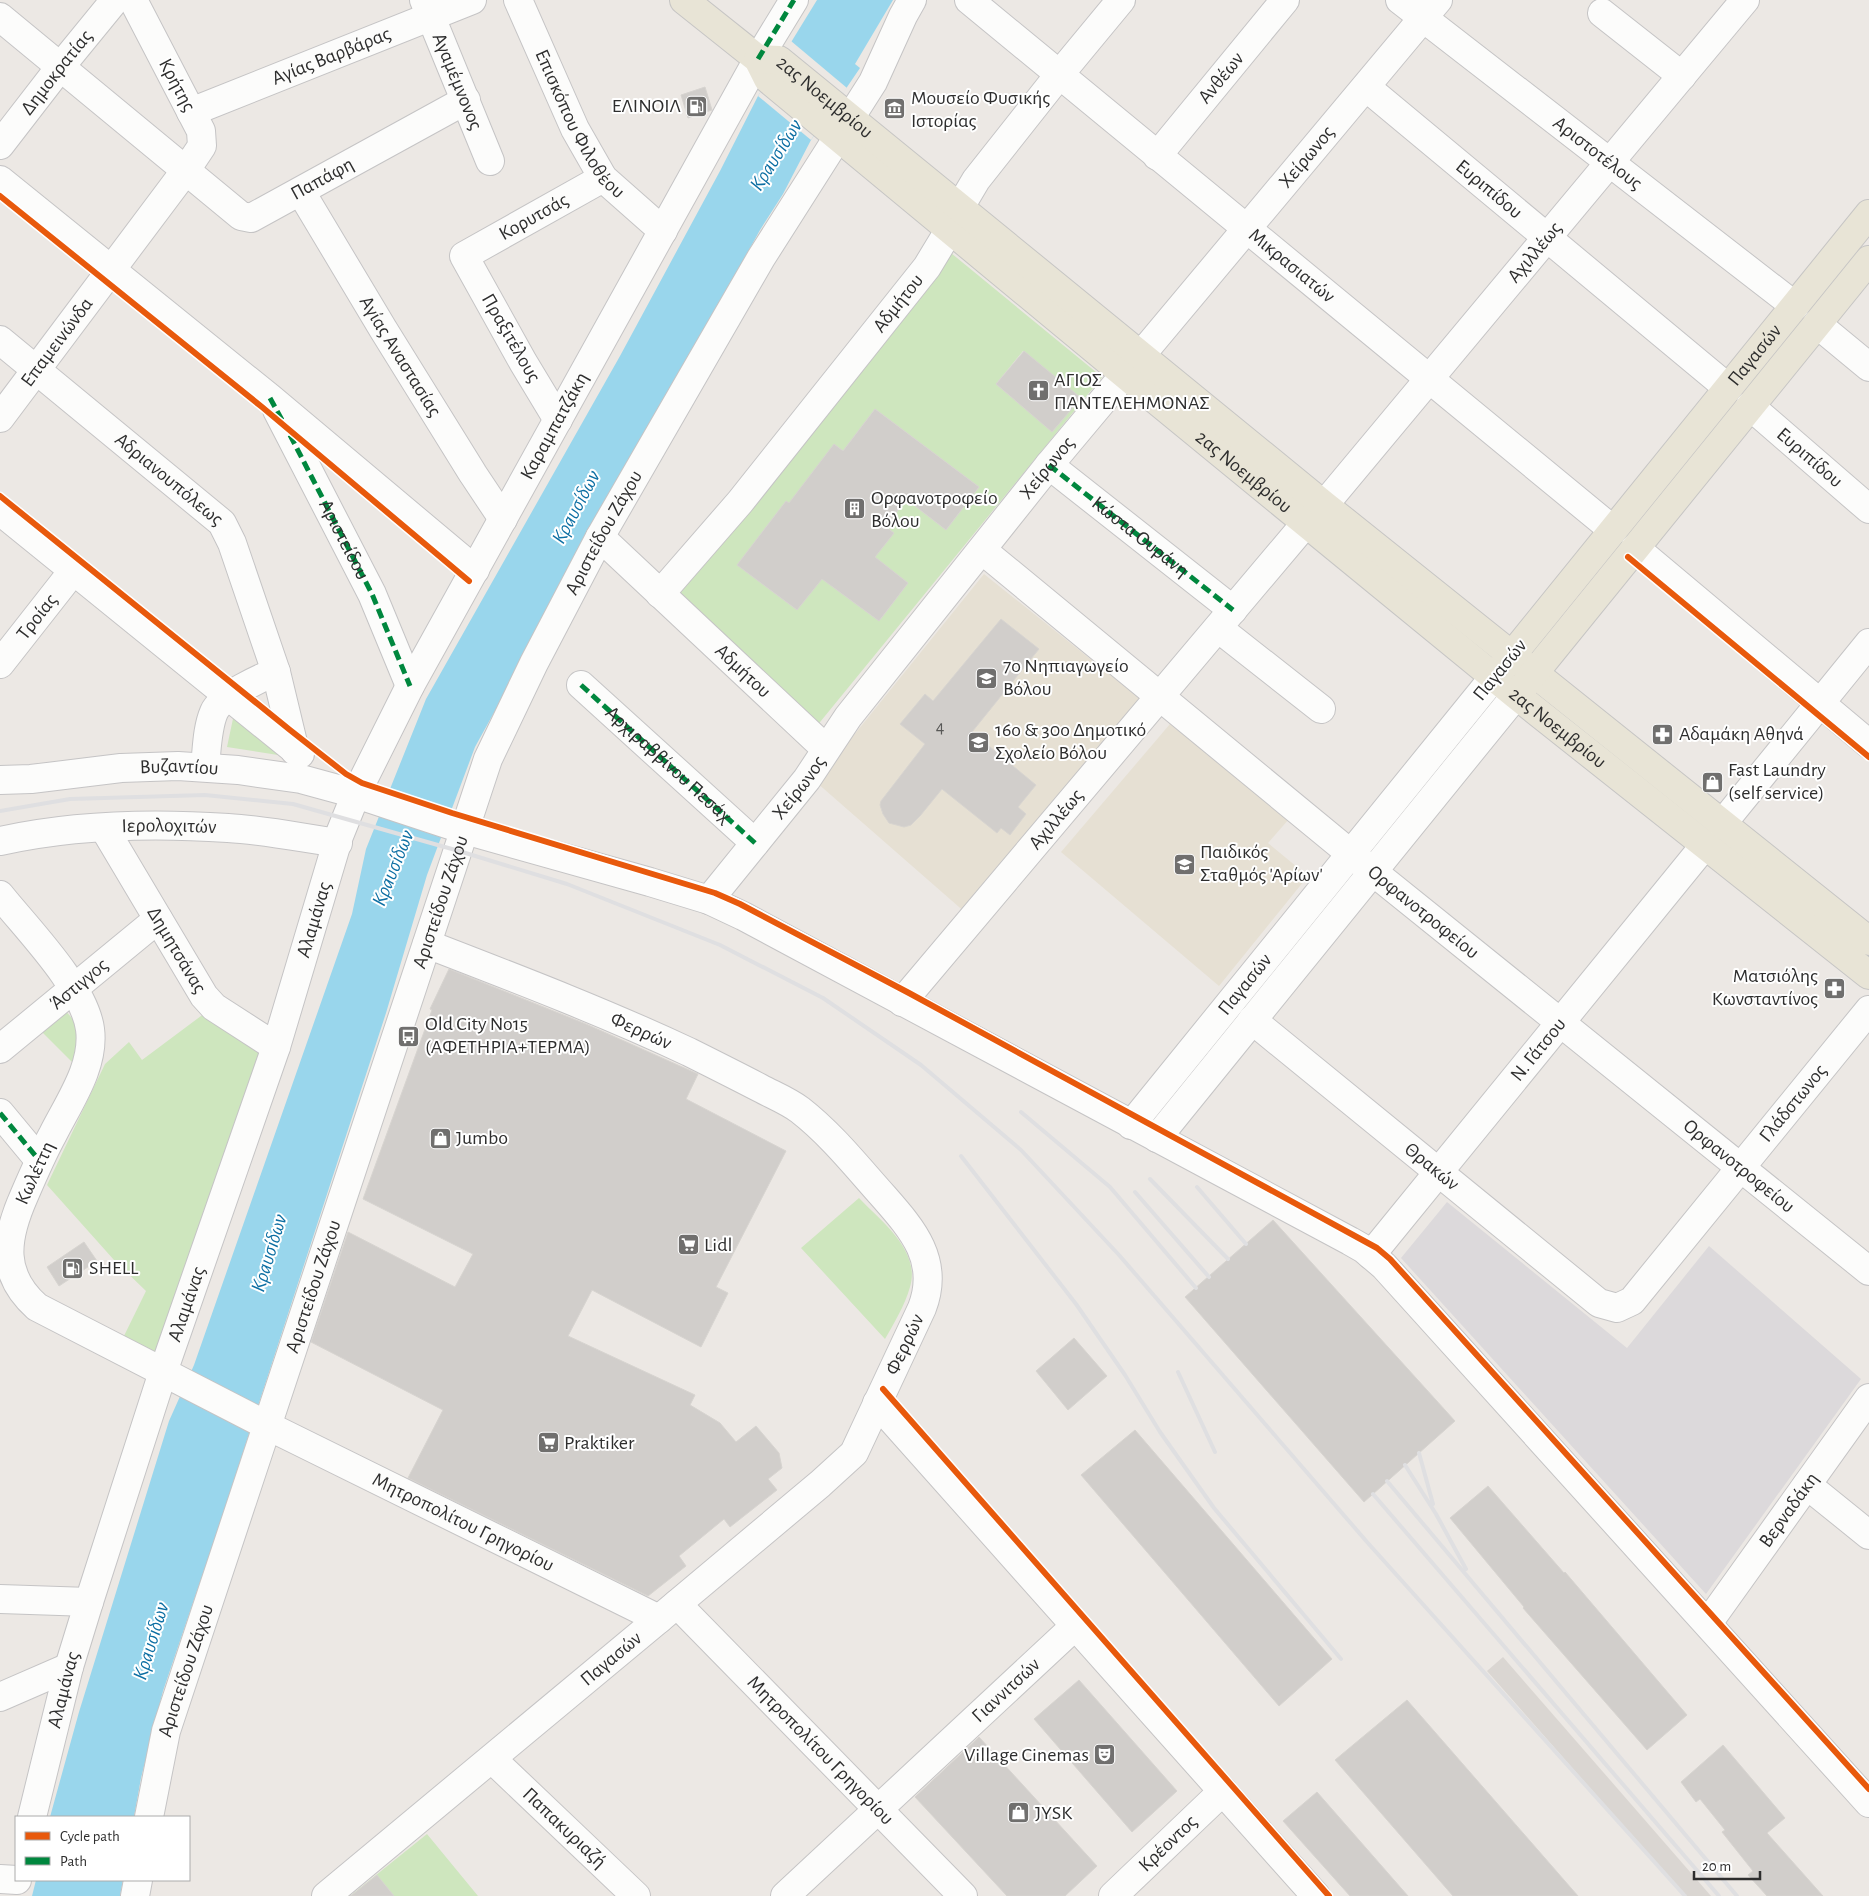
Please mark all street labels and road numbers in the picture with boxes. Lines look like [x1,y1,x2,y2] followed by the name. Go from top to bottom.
[269,23,394,89] street label: Αγίας Βαρβάρας
[17,26,96,119] street label: Δημοκρατίας
[429,30,486,133] street label: Αγαμέμνονος
[531,47,628,202] street label: Επισκόπου Φιλοθέου
[1194,48,1248,107] street label: Ανθέων
[773,52,877,142] street label: 2ας Νοεμβρίου
[155,55,199,115] street label: Κρήτης
[1549,113,1646,194] street label: Αριστοτέλους
[1275,122,1338,192] street label: Χείρωνος
[288,154,357,204] street label: Παπάφη
[1452,156,1526,223] street label: Ευριπίδου
[496,189,572,244] street label: Κορυτσάς
[1504,218,1566,286] street label: Αχιλλέως
[1245,225,1339,307] street label: Μικρασιατών
[869,270,927,336] street label: Αδμήτου
[478,290,544,386] street label: Πραξιτέλους
[356,293,445,420] street label: Αγίας Αναστασίας
[17,294,97,390] street label: Επαμεινώνδα
[1724,321,1785,390] street label: Παγασών
[517,369,592,483] street label: Καραμπατζάκη
[1773,424,1846,491] street label: Ευριπίδου
[1192,427,1296,517] street label: 2ας Νοεμβρίου
[111,429,227,530] street label: Αδριανουπόλεως
[1016,433,1078,503] street label: Χείρωνος
[562,467,646,598] street label: Αριστείδου Ζάχου
[1088,493,1192,581] street label: Κώστα Ουράνη
[315,496,373,583] street label: Αριστείδου
[13,590,61,644] street label: Τροίας
[1469,635,1531,705] street label: Παγασών
[711,640,775,702] street label: Αδμήτου
[1505,684,1610,772] street label: 2ας Νοεμβρίου
[602,702,736,827] street label: Αρχιραββίνου Πεσάχ
[769,752,829,823] street label: Χείρωνος
[140,756,219,779] street label: Βυζαντίου
[1025,785,1087,853] street label: Αχιλλέως
[121,816,217,837] street label: Ιερολοχιτών
[409,833,472,971] street label: Αριστείδου Ζάχου
[1364,862,1483,963] street label: Ορφανοτροφείου
[293,879,335,960] street label: Αλαμάνας
[143,903,210,997] street label: Δημητσάνας
[1214,950,1276,1019] street label: Παγασών
[46,954,112,1014] street label: Άστιγγος
[607,1009,675,1053] street label: Φερρών
[1507,1014,1570,1085] street label: Ν. Γάτσου
[1756,1060,1831,1146] street label: Γλάδστωνος
[1679,1116,1798,1217] street label: Ορφανοτροφείου
[12,1138,58,1208] street label: Κωλέττη
[1401,1139,1463,1194] street label: Θρακών
[282,1217,345,1355] street label: Αριστείδου Ζάχου
[164,1264,209,1344] street label: Αλαμάνας
[882,1311,928,1378] street label: Φερρών
[369,1469,557,1575] street label: Μητροπολίτου Γρηγορίου
[1755,1469,1822,1551] street label: Βερναδάκη
[155,1602,217,1739] street label: Αριστείδου Ζάχου
[577,1628,646,1690] street label: Παγασών
[44,1649,83,1730] street label: Αλαμάνας
[968,1654,1044,1726] street label: Γιαννιτσών
[743,1672,897,1829] street label: Μητροπολίτου Γρηγορίου
[519,1784,610,1872] street label: Παπακυριαζή
[1135,1811,1201,1876] street label: Κρέοντος

